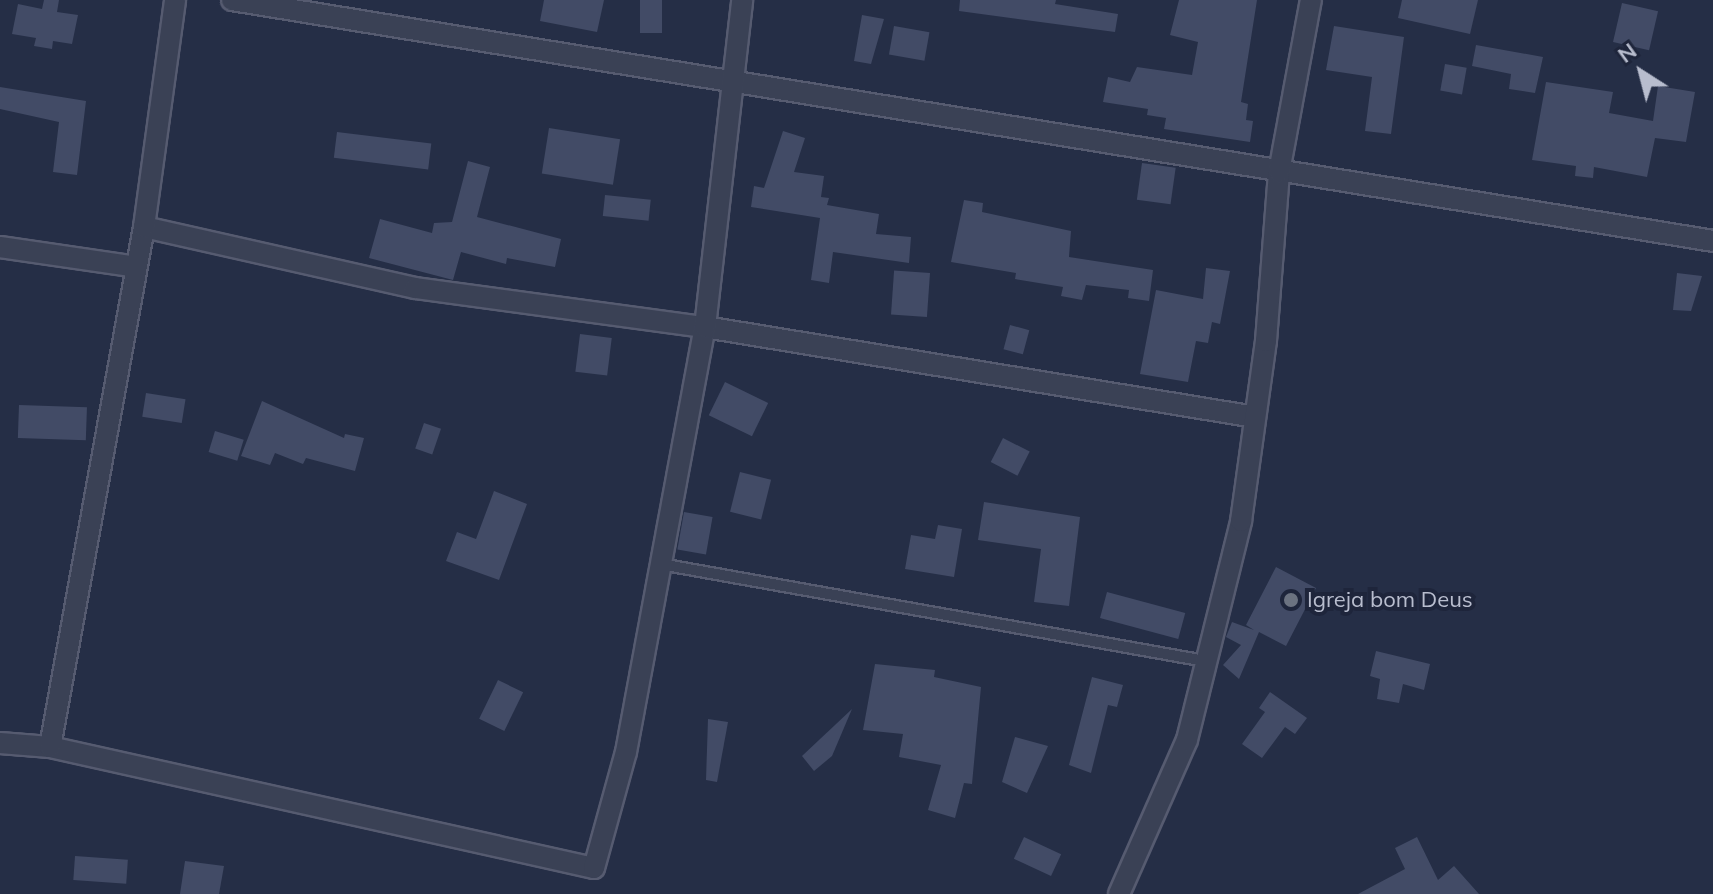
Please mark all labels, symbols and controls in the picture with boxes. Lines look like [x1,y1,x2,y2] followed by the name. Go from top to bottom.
[1601,32,1681,112] north arrow
[1612,36,1642,69] text: N
[1307,587,1473,613] place label: Igreja bom Deus
[1282,591,1300,609] marker: Igreja bom Deus

